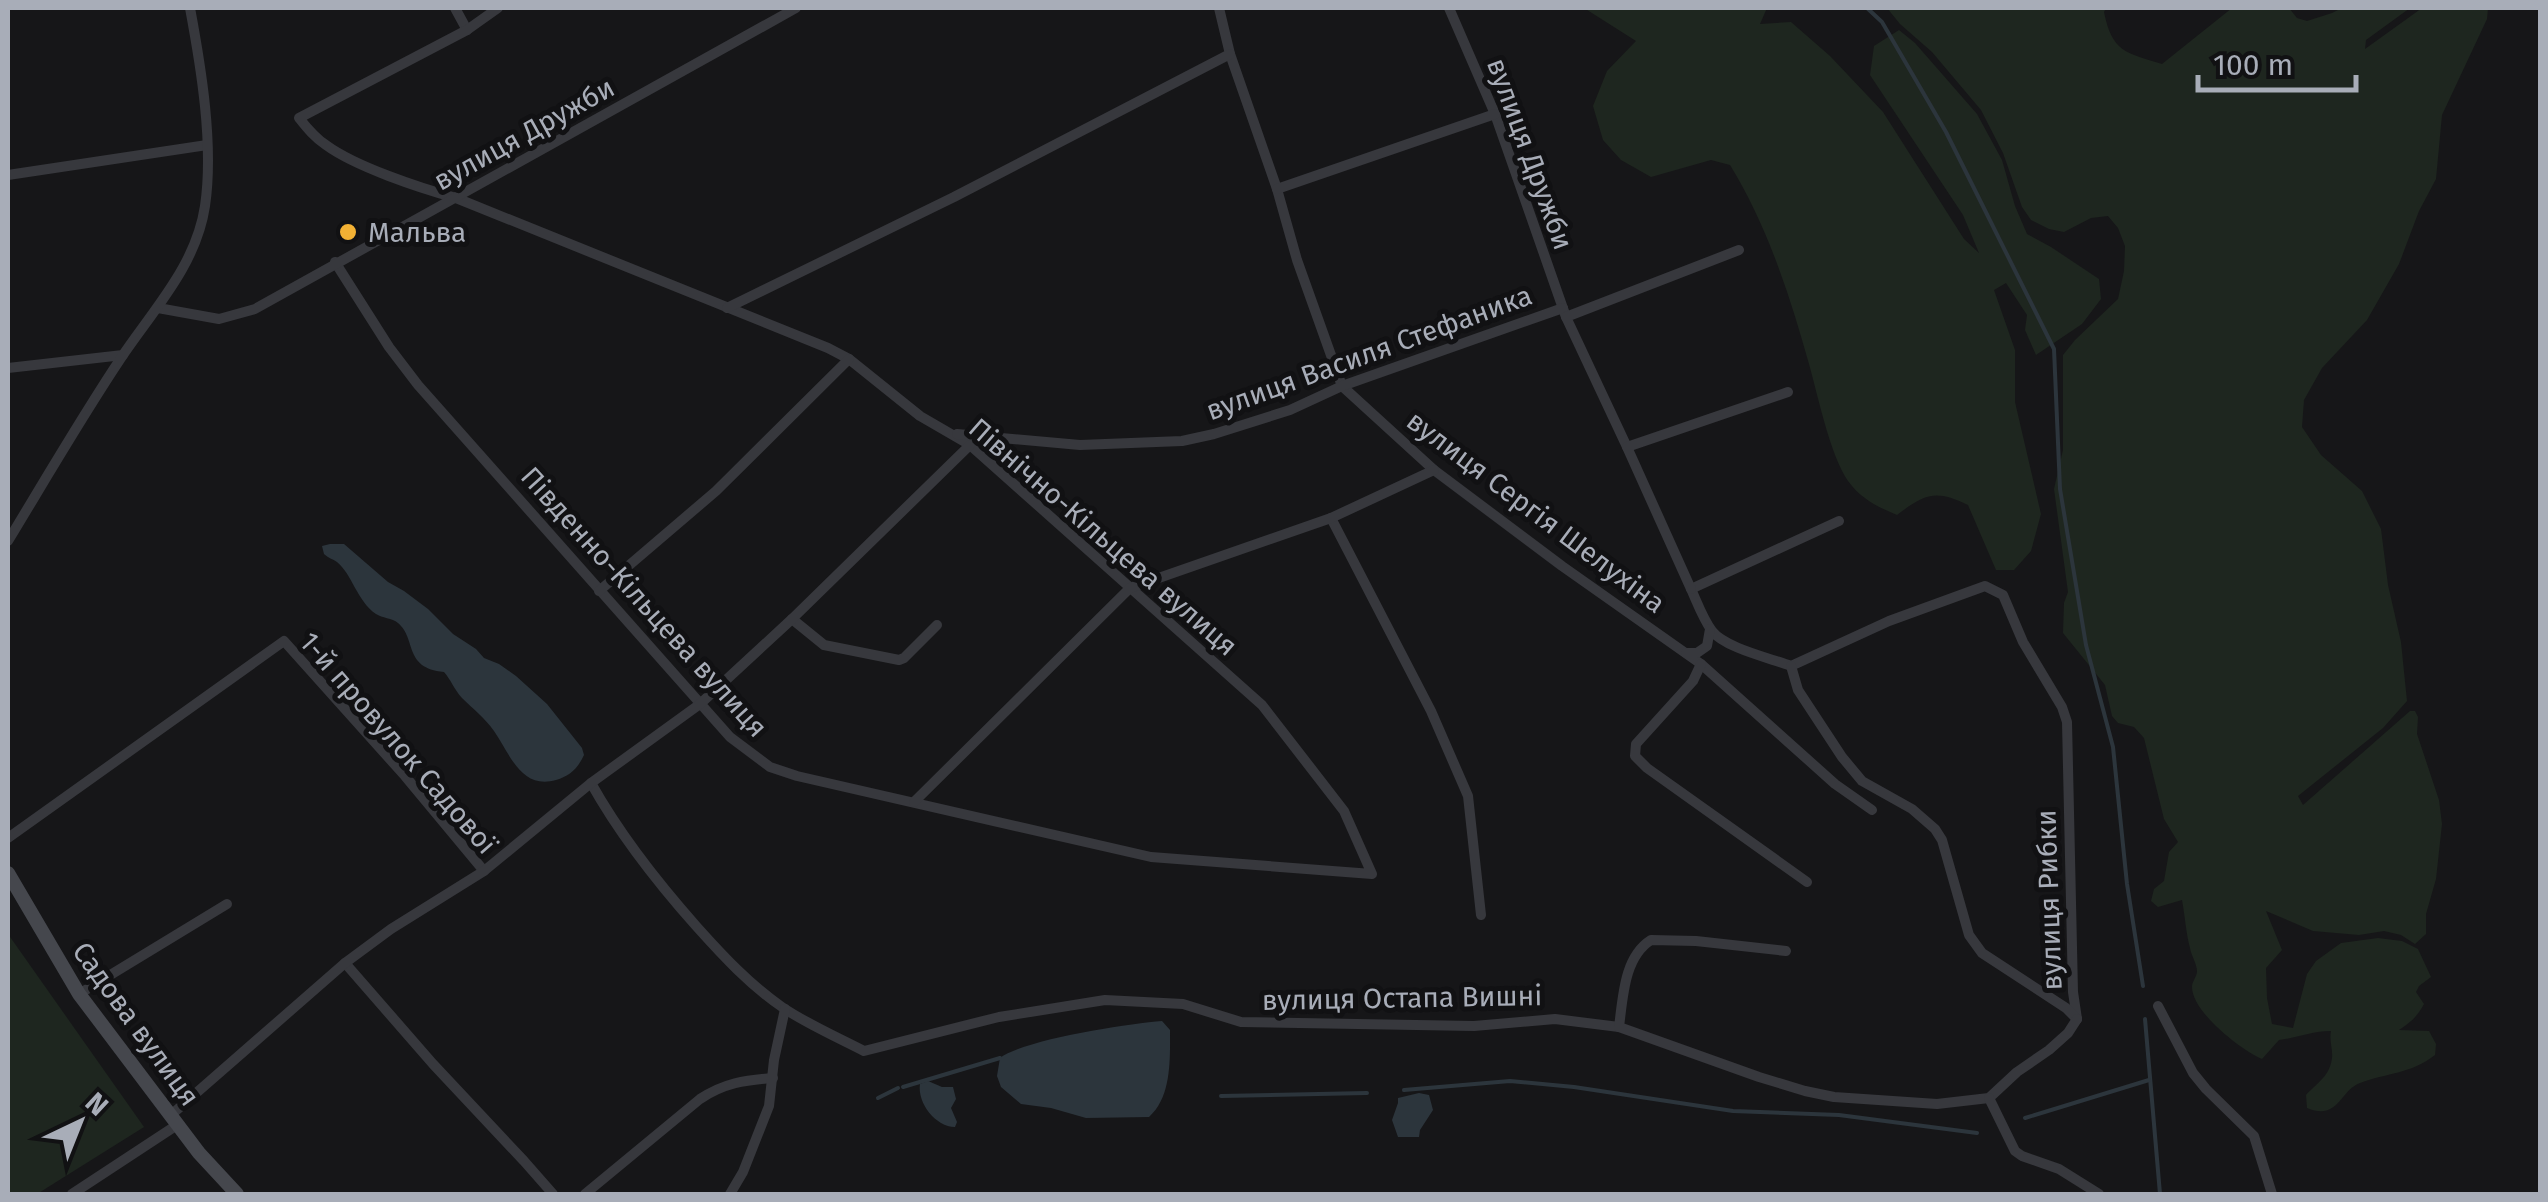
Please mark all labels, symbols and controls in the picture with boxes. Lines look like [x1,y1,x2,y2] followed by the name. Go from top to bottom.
[2198,30,2356,92] scale bar
[2213,47,2293,83] text: 100 m
[1480,54,1580,254] street label: вулиця Дружби
[428,71,620,197] street label: вулиця Дружби
[368,216,466,249] place label: Мальва
[337,221,359,243] marker: Мальва
[1202,279,1536,427] street label: вулиця Василя Стефаника
[1400,404,1672,620] street label: вулиця Сергія Шелухіна
[962,411,1244,663] street label: Північно-Кільцева вулиця
[514,460,774,744] street label: Південно-Кільцева вулиця
[293,625,504,861] street label: 1-й провулок Садової
[2029,809,2069,991] street label: вулиця Рибки
[66,936,206,1112] street label: Садова вулиця
[1262,979,1542,1017] street label: вулиця Остапа Вишні
[30,1072,130,1172] north arrow
[79,1086,115,1122] text: N

